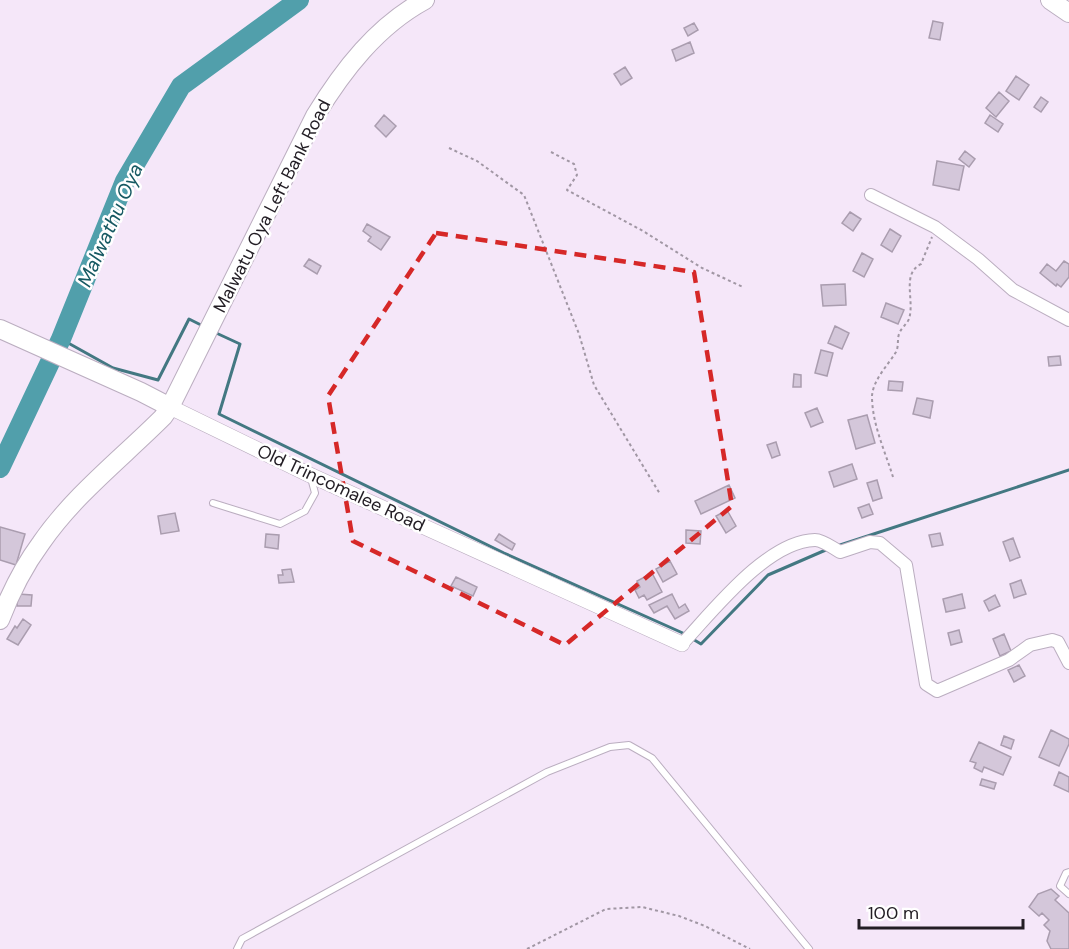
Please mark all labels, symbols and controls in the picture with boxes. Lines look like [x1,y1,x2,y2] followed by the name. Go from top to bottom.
[208,95,336,317] street label: Malwatu Oya Left Bank Road
[71,159,149,291] water label: Malwathu Oya
[253,439,429,537] street label: Old Trincomalee Road
[859,892,1022,930] scale bar
[868,901,919,925] text: 100 m

